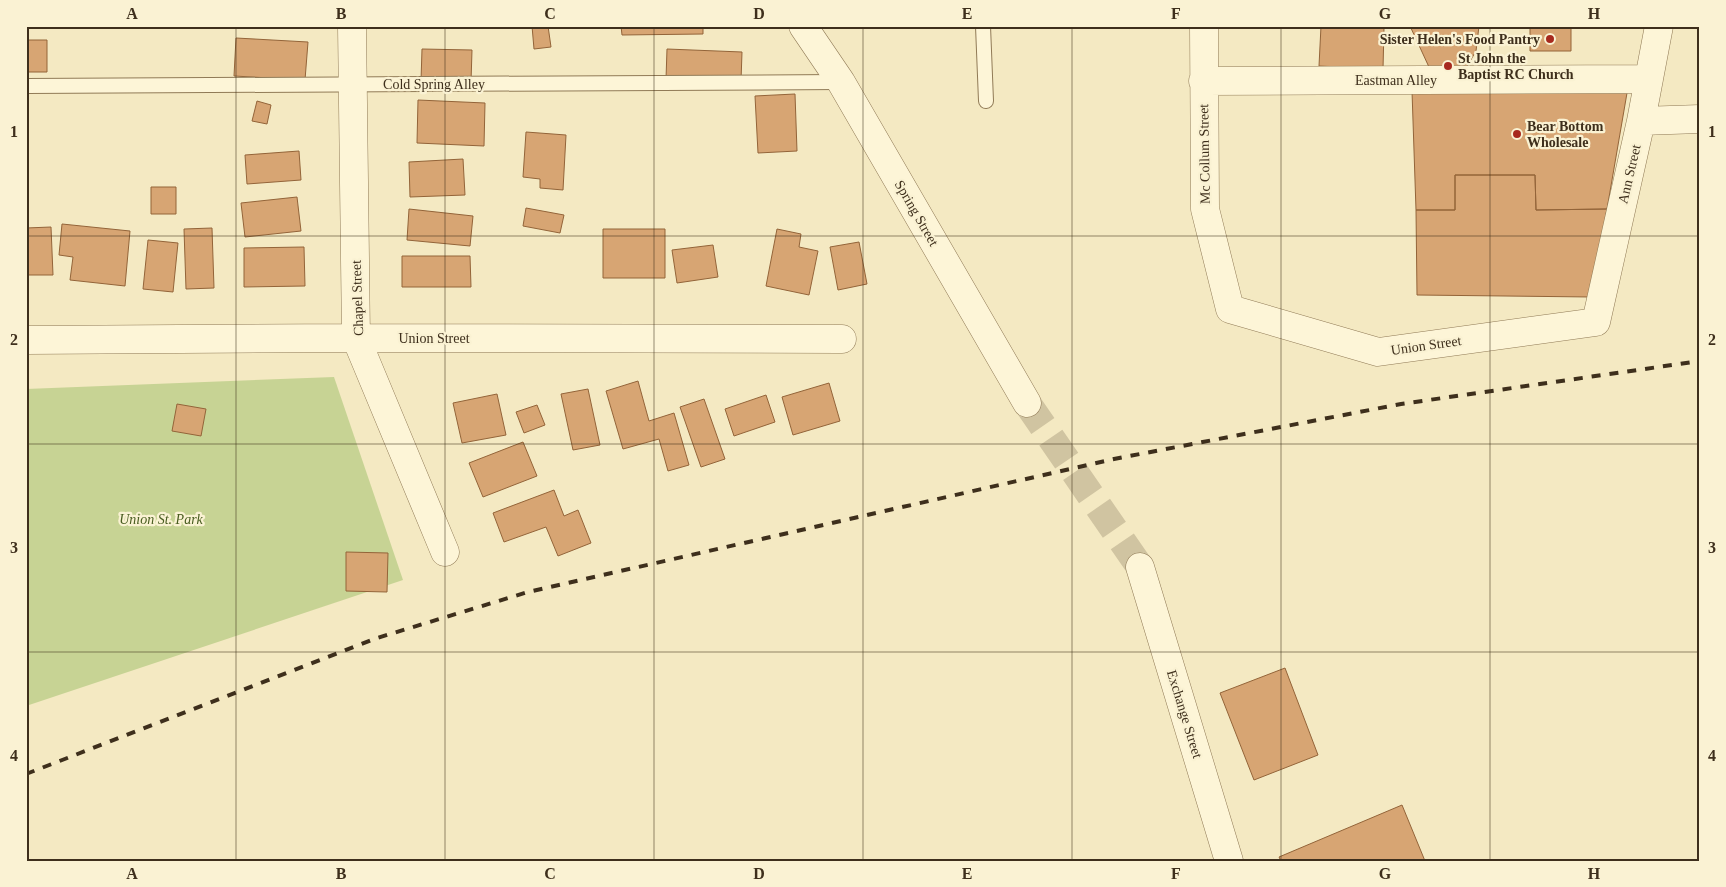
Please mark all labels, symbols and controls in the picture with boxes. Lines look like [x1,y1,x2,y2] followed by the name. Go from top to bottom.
[126,5,138,22] text: A
[336,5,347,22] text: B
[544,5,556,22] text: C
[753,5,765,22] text: D
[962,5,972,22] text: E
[1171,5,1181,22] text: F
[1379,5,1392,22] text: G
[1588,5,1601,22] text: H
[1380,32,1540,47] place label: Sister Helen's Food Pantry
[1544,33,1556,45] marker: Sister Helen's Food Pantry
[1458,51,1574,82] place label: St John the Baptist RC Church
[1442,60,1454,72] marker: St John the Baptist RC Church
[1355,73,1437,88] street label: Eastman Alley
[383,77,485,92] street label: Cold Spring Alley
[1196,104,1213,204] street label: Mc Collum Street
[1527,119,1604,150] place label: Bear Bottom Wholesale
[10,123,18,140] text: 1
[1708,123,1716,140] text: 1
[1511,128,1523,140] marker: Bear Bottom Wholesale
[1615,143,1644,205] street label: Ann Street
[892,178,941,249] street label: Spring Street
[349,260,366,336] street label: Chapel Street
[10,331,18,348] text: 2
[398,331,470,346] street label: Union Street
[1708,331,1716,348] text: 2
[1390,333,1462,358] street label: Union Street
[119,512,204,527] park label: Union St. Park
[10,539,18,556] text: 3
[1708,539,1716,556] text: 3
[1164,668,1205,760] street label: Exchange Street
[10,747,18,764] text: 4
[1708,747,1716,764] text: 4
[126,865,138,882] text: A
[336,865,347,882] text: B
[544,865,556,882] text: C
[753,865,765,882] text: D
[962,865,972,882] text: E
[1171,865,1181,882] text: F
[1379,865,1392,882] text: G
[1588,865,1601,882] text: H

